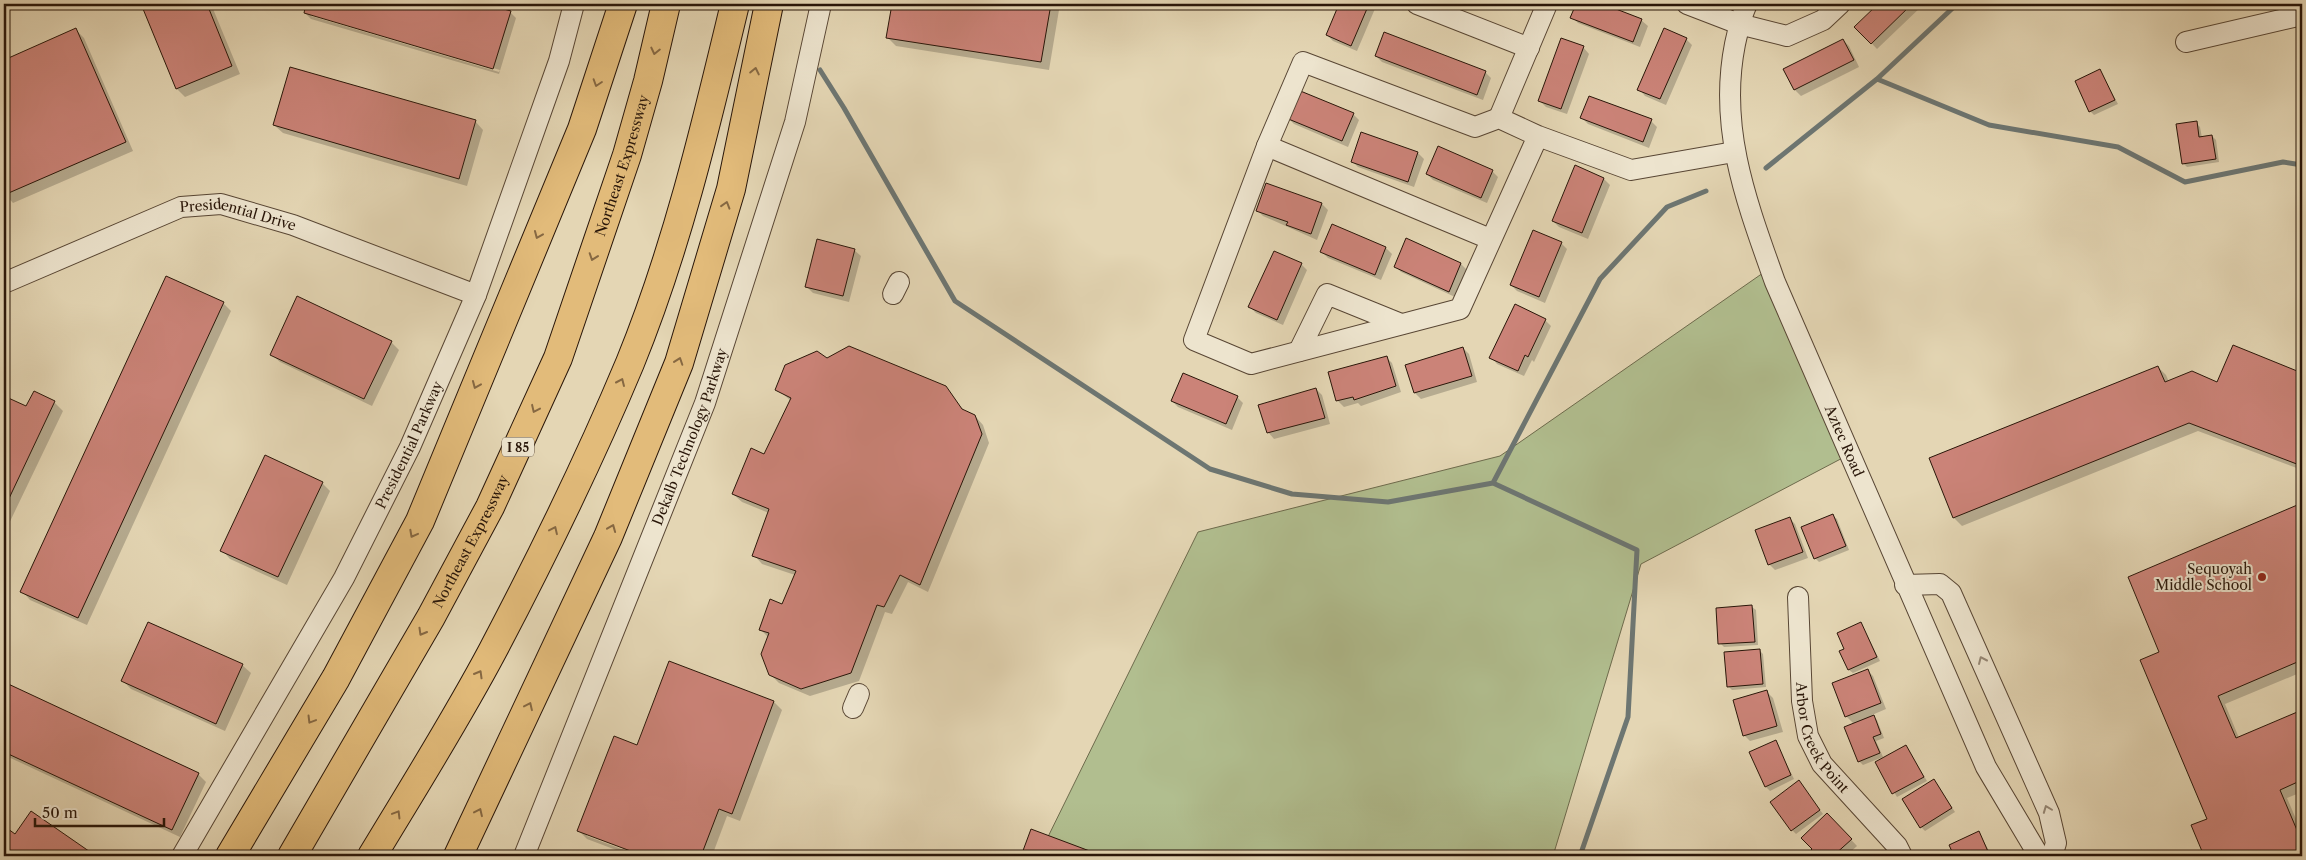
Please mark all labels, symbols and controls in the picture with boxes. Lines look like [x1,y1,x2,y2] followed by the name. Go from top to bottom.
[650,47,661,56] one-way arrow
[749,66,760,75] one-way arrow
[593,79,603,87] one-way arrow
[591,92,653,239] street label: Northeast Expressway
[179,195,298,234] street label: Presidential Drive
[721,201,731,210] one-way arrow
[534,230,545,239] one-way arrow
[588,252,598,261] one-way arrow
[648,345,731,528] street label: Dekalb Technology Parkway
[674,357,684,365] one-way arrow
[371,378,447,512] street label: Presidential Parkway
[615,378,626,387] one-way arrow
[472,380,482,389] one-way arrow
[1820,402,1868,480] street label: Aztec Road
[531,404,541,413] one-way arrow
[502,438,534,457] road number: I 85
[429,472,513,611] street label: Northeast Expressway
[607,524,617,532] one-way arrow
[548,526,558,535] one-way arrow
[409,529,419,538] one-way arrow
[2155,560,2252,594] place label: Sequoyah Middle School
[2256,571,2268,583] marker: Sequoyah Middle School
[419,626,429,635] one-way arrow
[1978,656,1989,665] one-way arrow
[473,670,483,679] one-way arrow
[1792,681,1853,797] street label: Arbor Creek Point
[522,702,533,711] one-way arrow
[308,715,318,724] one-way arrow
[35,795,164,827] scale bar
[42,803,78,822] text: 50 m
[2043,805,2053,814] one-way arrow
[472,808,483,817] one-way arrow
[391,811,401,820] one-way arrow

